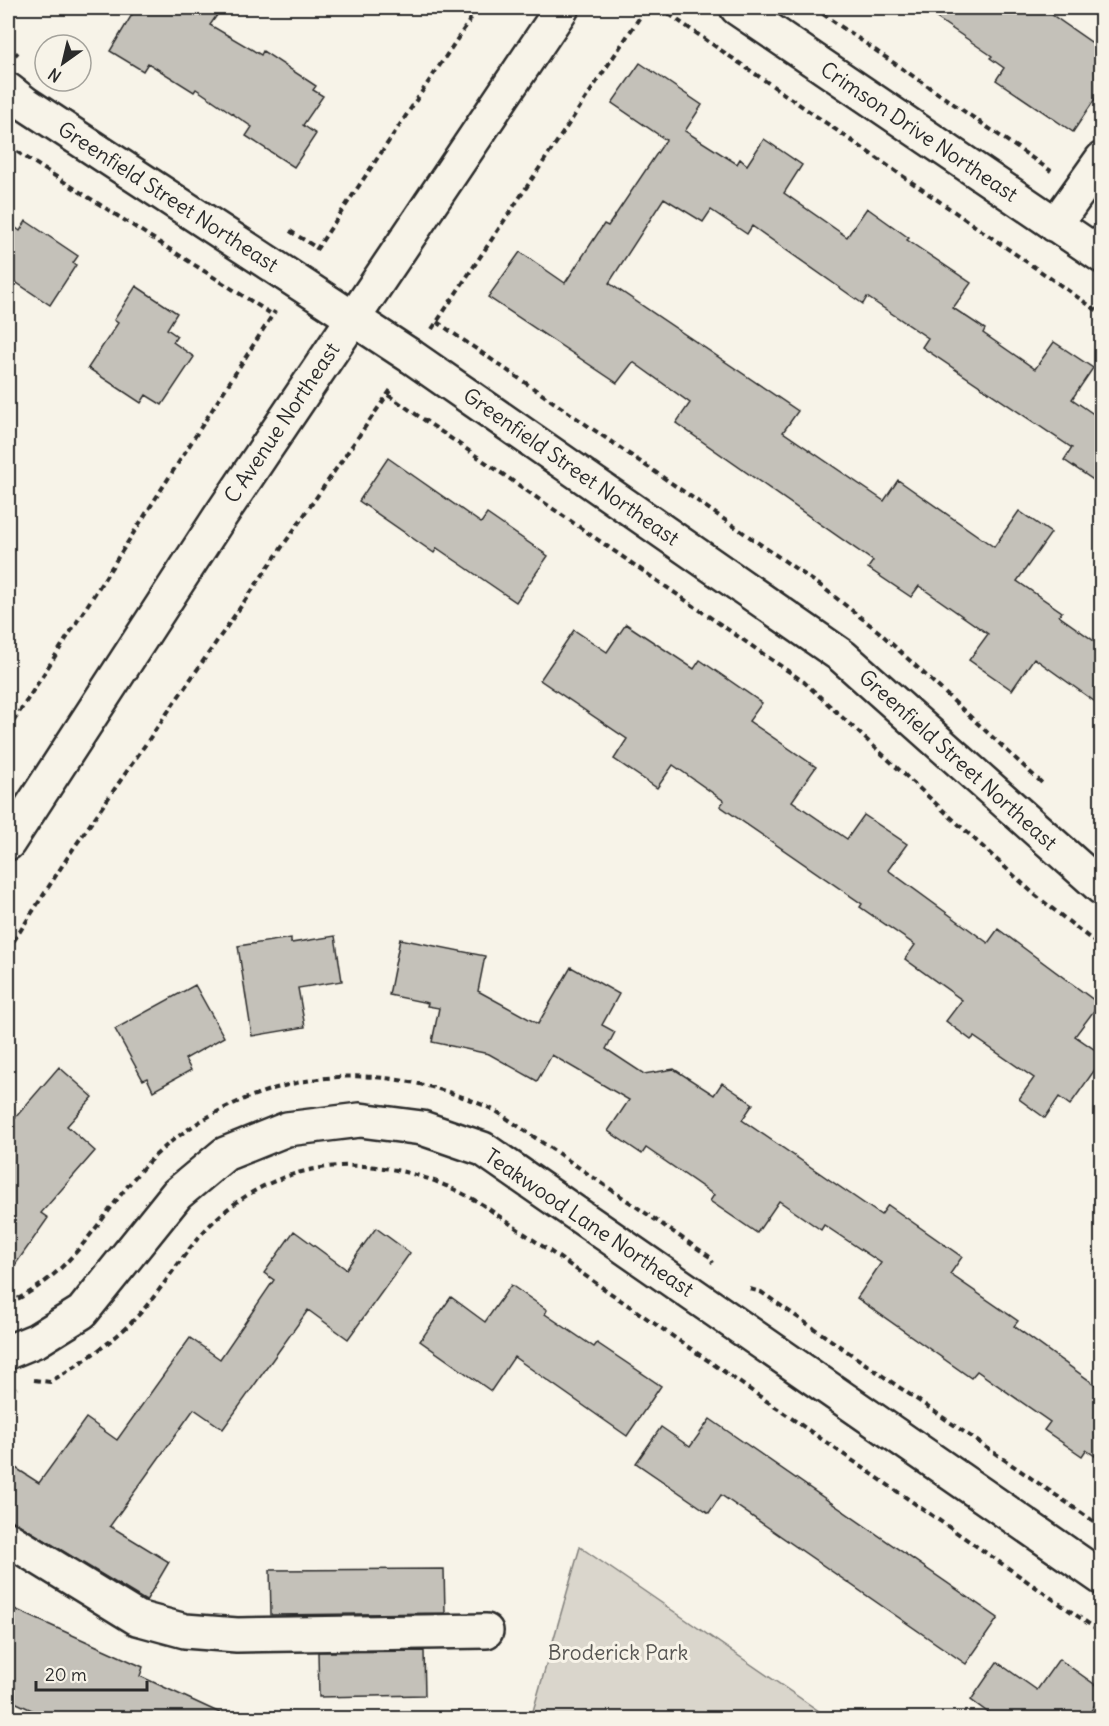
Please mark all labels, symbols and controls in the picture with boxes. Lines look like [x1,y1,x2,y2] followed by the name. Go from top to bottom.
[33,33,93,93] north arrow
[815,55,1023,208] street label: Crimson Drive Northeast
[44,64,65,87] text: N
[53,115,284,278] street label: Greenfield Street Northeast
[218,337,345,508] street label: C Avenue Northeast
[458,382,685,552] street label: Greenfield Street Northeast
[854,663,1063,856] street label: Greenfield Street Northeast
[480,1142,699,1303] street label: Teakwood Lane Northeast
[548,1639,688,1666] park label: Broderick Park
[36,1654,147,1692] scale bar
[45,1663,87,1686] text: 20 m

